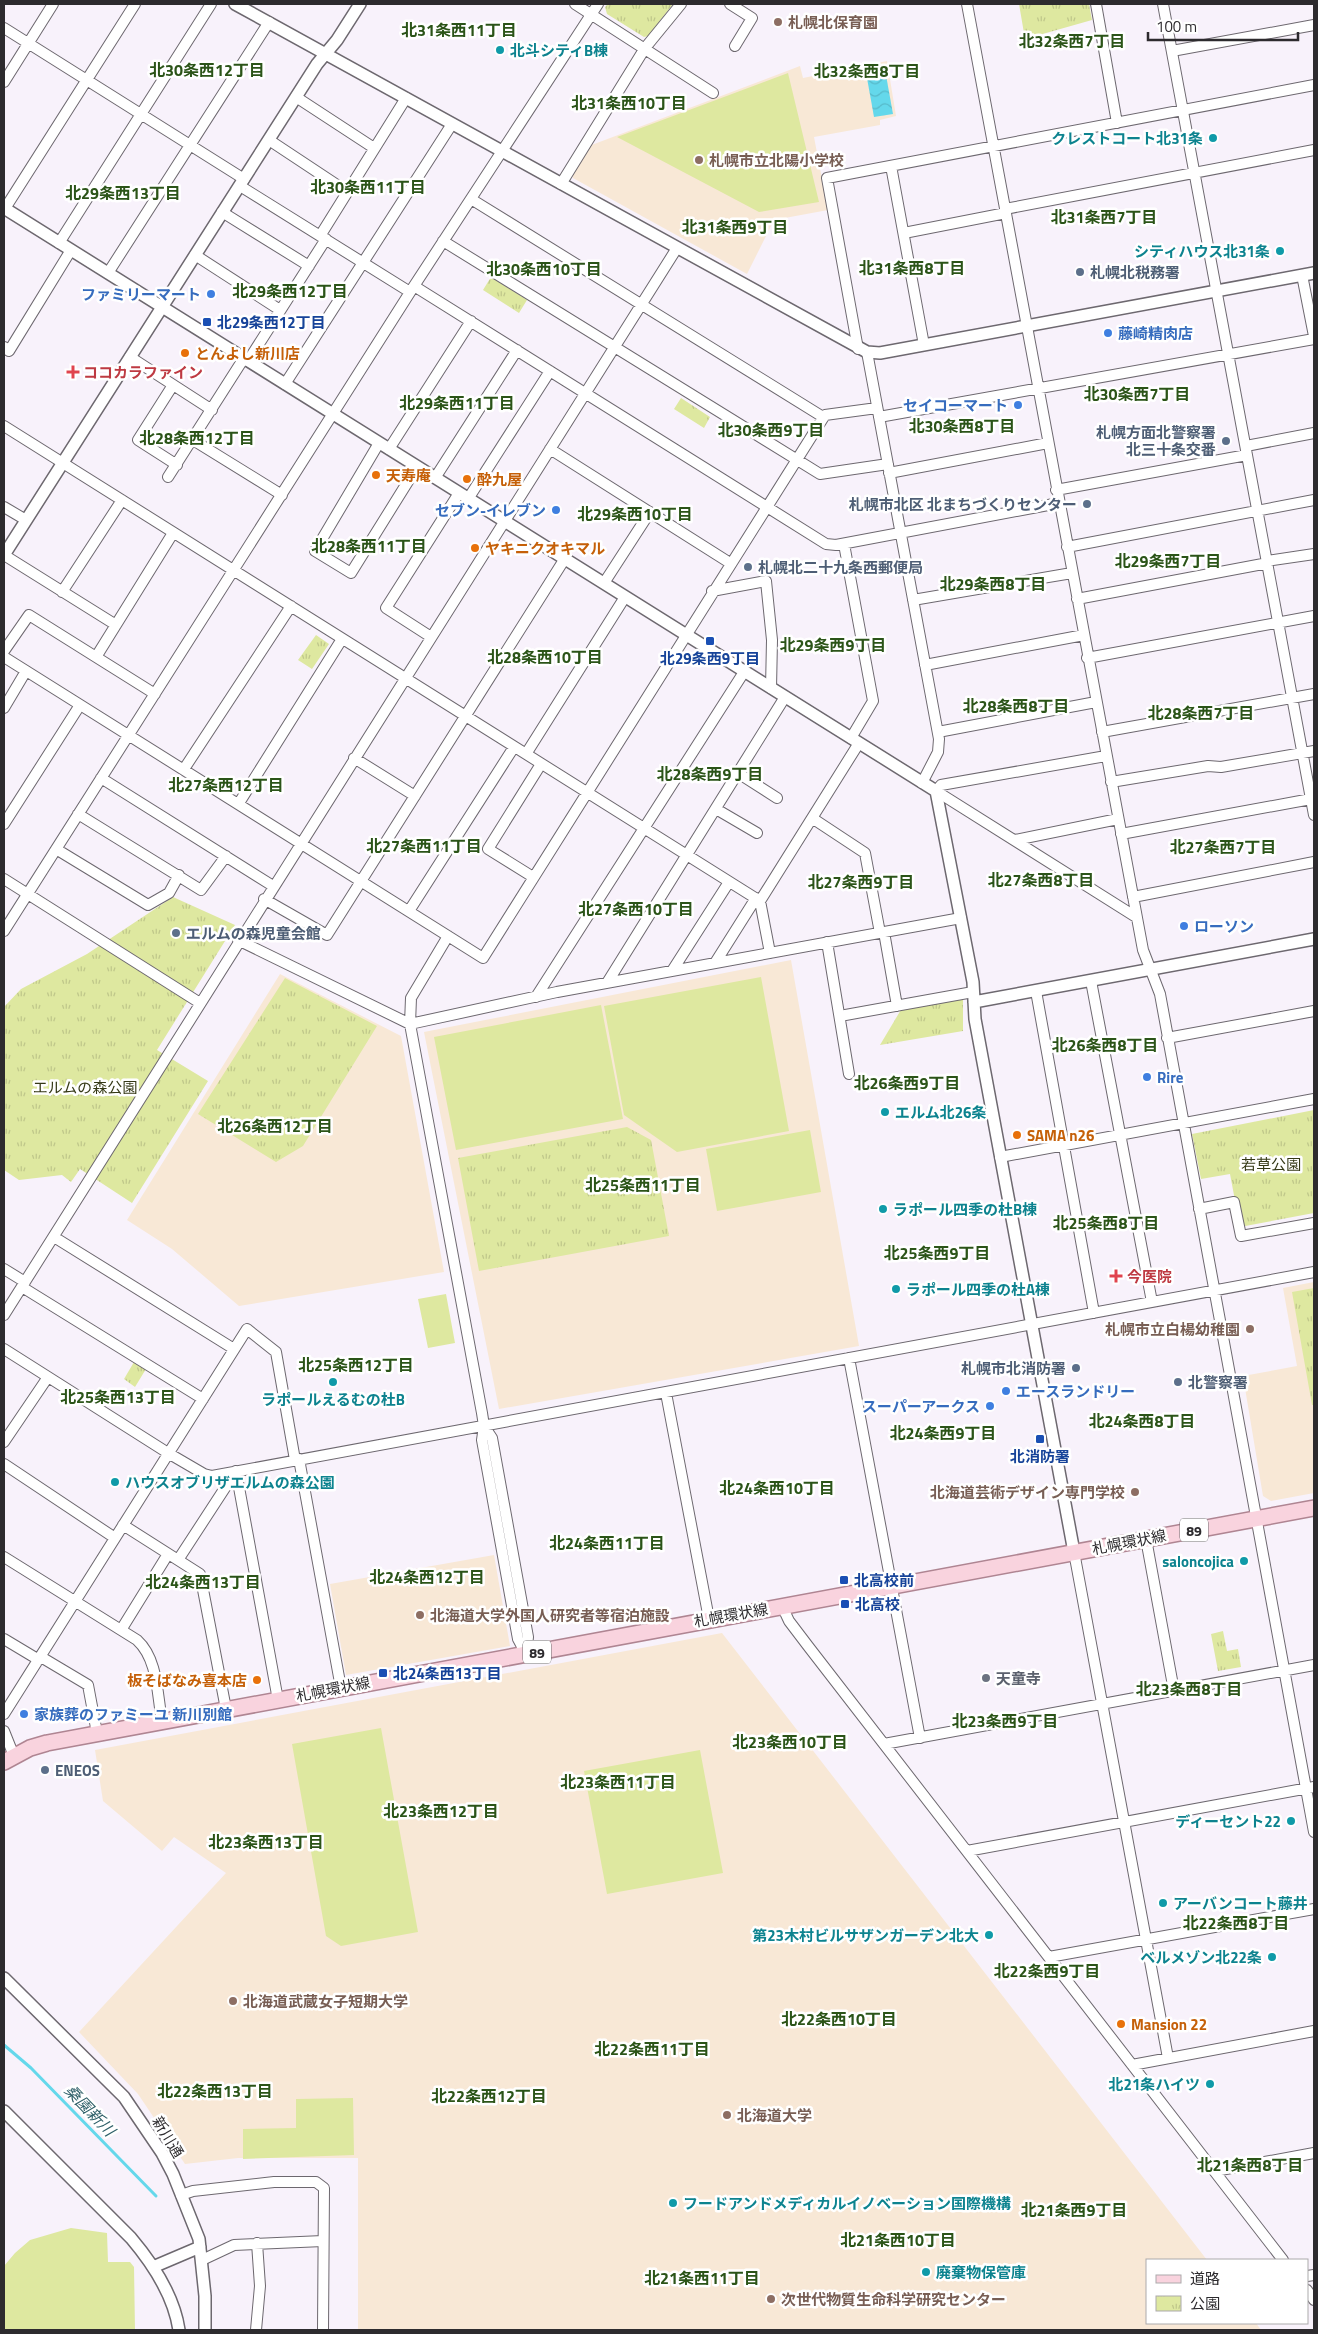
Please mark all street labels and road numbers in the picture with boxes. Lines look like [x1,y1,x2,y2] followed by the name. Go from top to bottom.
[1180,1518,1208,1542] road number: 89
[1090,1524,1168,1560] street label: 札幌環状線
[692,1597,770,1633] street label: 札幌環状線
[523,1640,551,1664] road number: 89
[294,1671,372,1707] street label: 札幌環状線
[147,2112,189,2162] street label: 新川通

